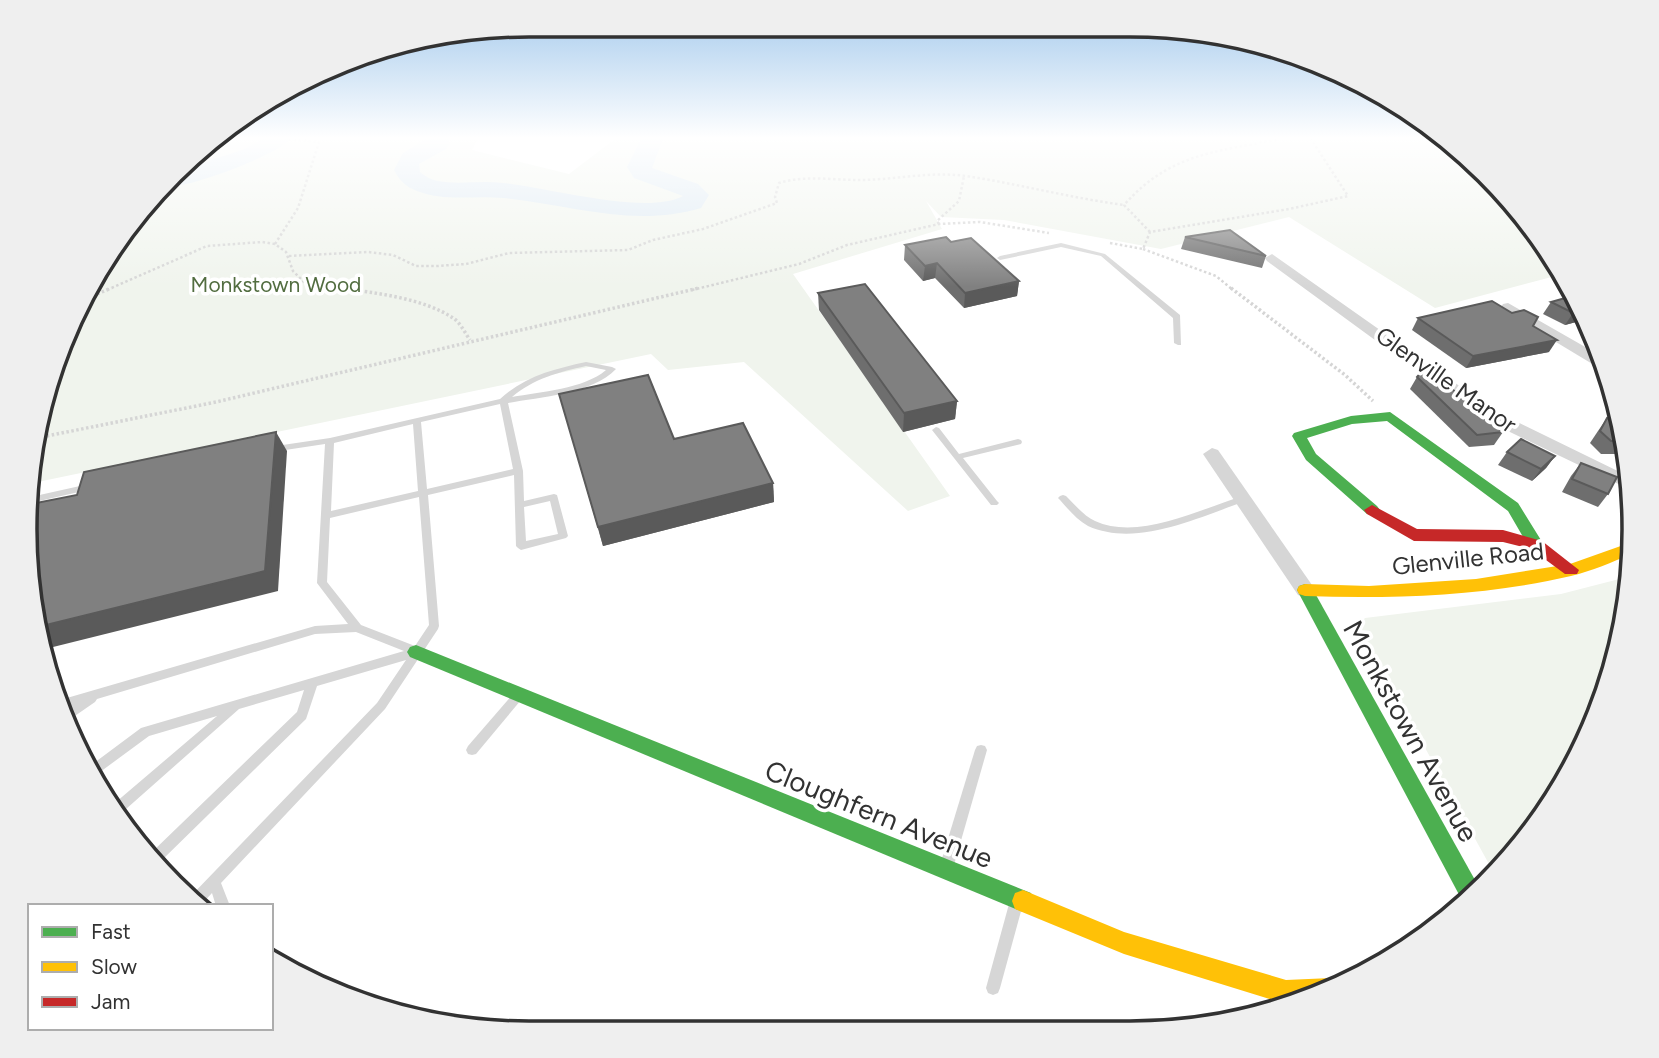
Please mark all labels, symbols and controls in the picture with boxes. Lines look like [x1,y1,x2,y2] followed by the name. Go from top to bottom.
[191,272,361,297] park label: Monkstown Wood
[1370,320,1522,439] street label: Glenville Manor
[1390,536,1545,581] street label: Glenville Road
[1336,614,1486,848] street label: Monkstown Avenue
[760,753,998,875] street label: Cloughfern Avenue
[28,904,273,1030] legend
[91,919,131,944] text: Fast
[91,954,137,979] text: Slow
[91,989,130,1014] text: Jam

